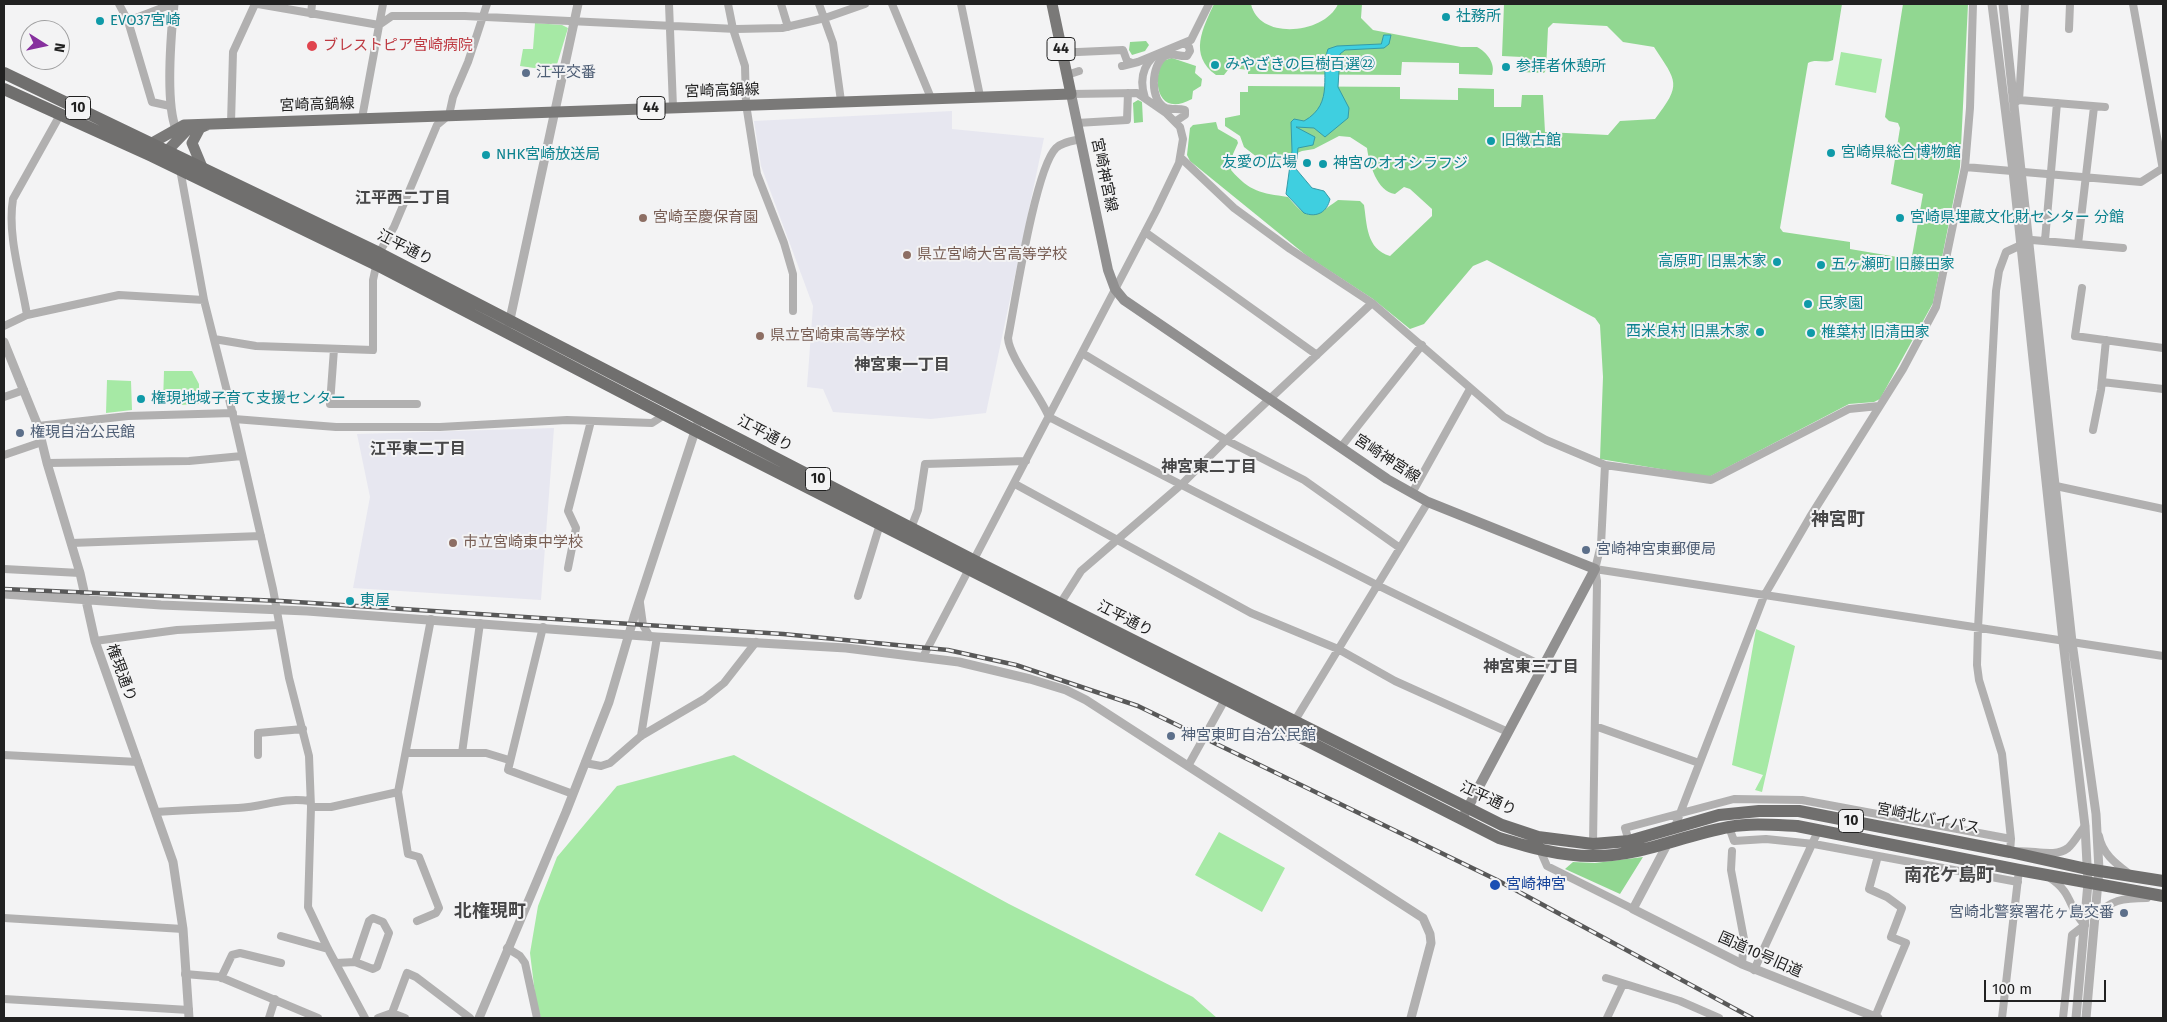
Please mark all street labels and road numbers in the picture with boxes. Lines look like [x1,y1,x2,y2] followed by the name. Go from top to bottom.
[1047,38,1075,61] road number: 44
[684,81,760,101] street label: 宮崎高鍋線
[279,95,355,115] street label: 宮崎高鍋線
[66,96,90,120] road number: 10
[637,96,665,120] road number: 44
[1087,136,1121,214] street label: 宮崎神宮線
[374,226,436,270] street label: 江平通り
[734,412,796,456] street label: 江平通り
[1351,431,1423,487] street label: 宮崎神宮線
[806,468,830,490] road number: 10
[1094,597,1156,641] street label: 江平通り
[102,642,140,704] street label: 権現通り
[1457,778,1519,820] street label: 江平通り
[1875,800,1981,838] street label: 宮崎北バイパス
[1838,809,1864,832] road number: 10
[1715,929,1805,981] street label: 国道10号旧道

